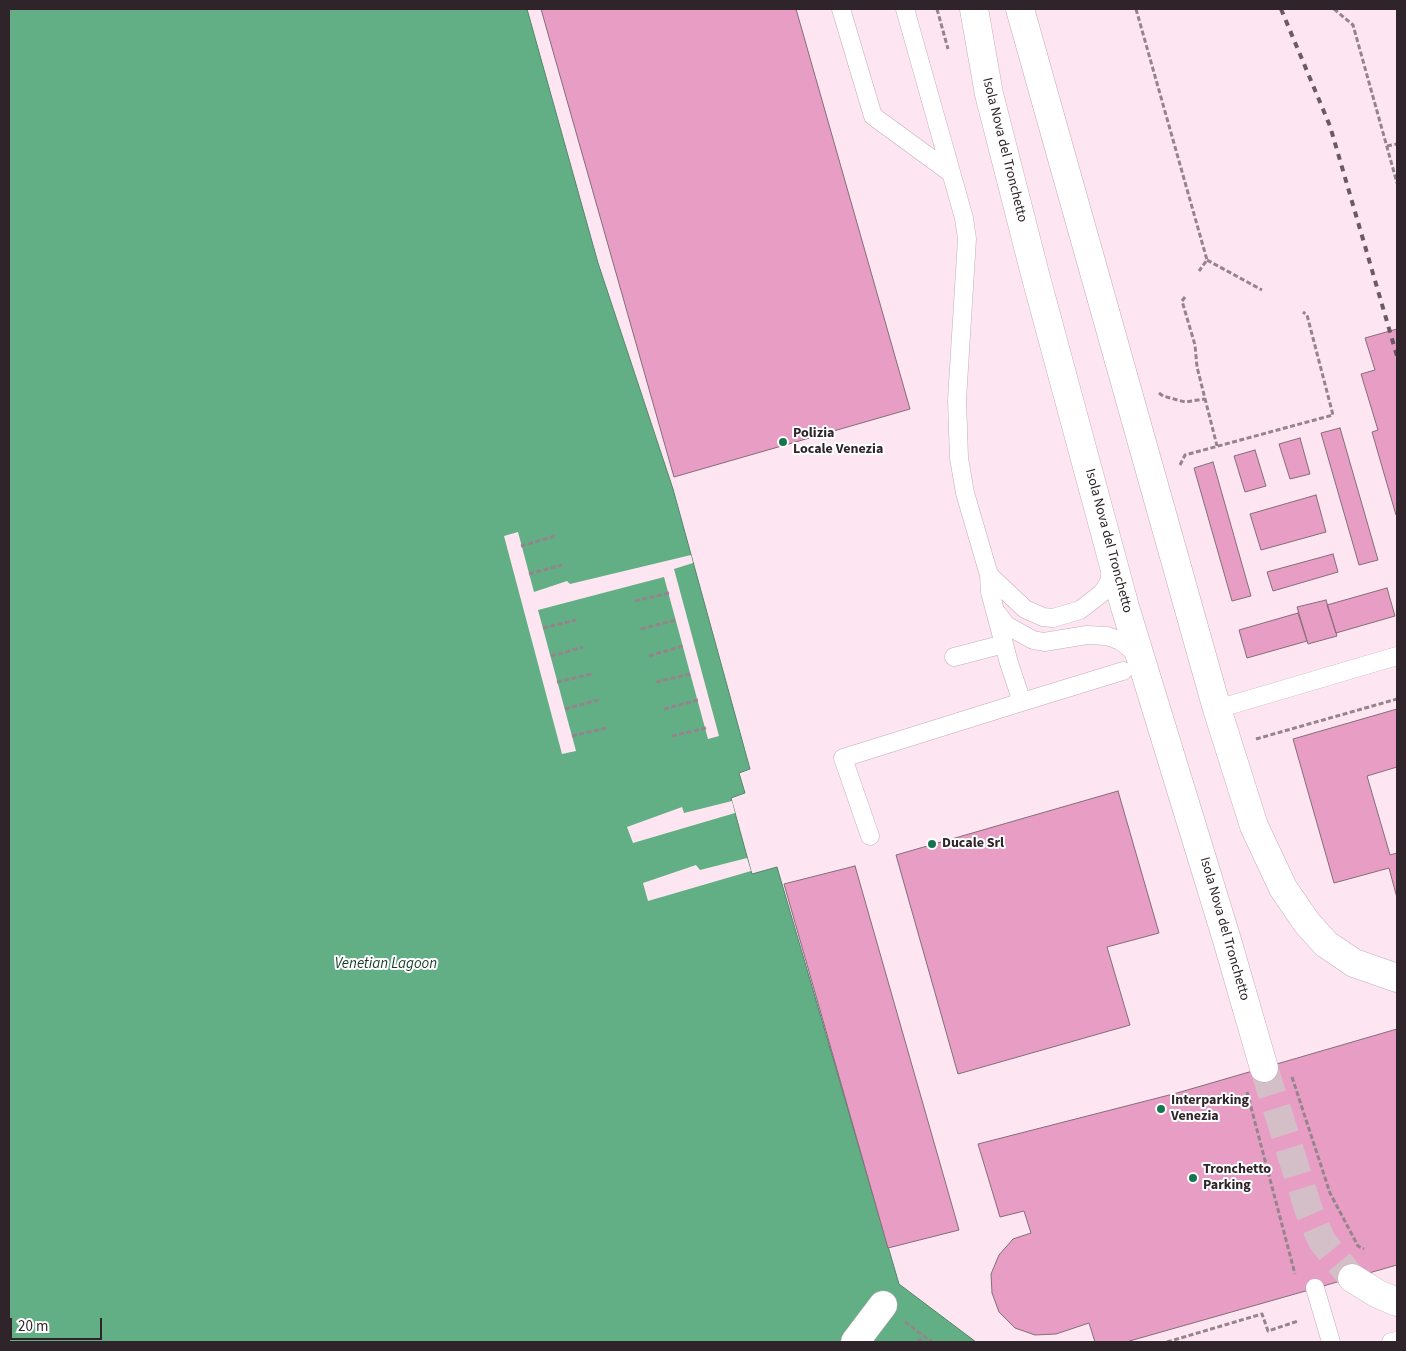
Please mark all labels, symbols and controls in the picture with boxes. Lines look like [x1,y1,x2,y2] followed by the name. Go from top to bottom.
[978,76,1030,224] street label: Isola Nova del Tronchetto
[793,426,883,458] place label: Polizia Locale Venezia
[777,436,789,448] marker: Polizia Locale Venezia
[1081,467,1135,615] street label: Isola Nova del Tronchetto
[942,836,1004,852] place label: Ducale Srl
[926,838,938,850] marker: Ducale Srl
[1195,855,1253,1003] street label: Isola Nova del Tronchetto
[335,956,437,974] water label: Venetian Lagoon
[1171,1093,1249,1126] place label: Interparking Venezia
[1155,1103,1167,1115] marker: Interparking Venezia
[1203,1162,1271,1194] place label: Tronchetto Parking
[1187,1172,1199,1184] marker: Tronchetto Parking
[12,1308,105,1340] scale bar
[18,1316,48,1337] text: 20 m

